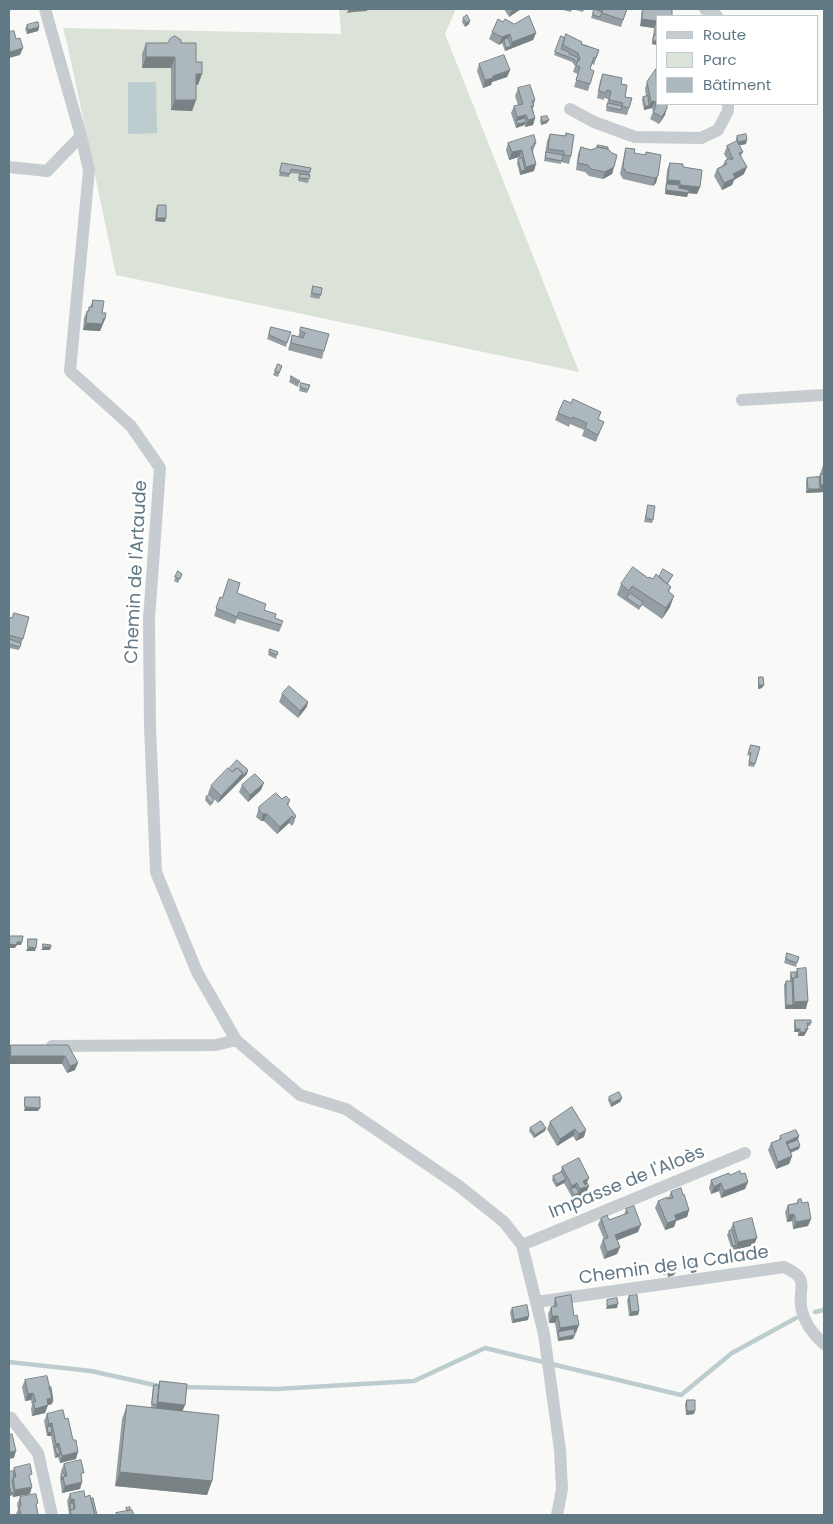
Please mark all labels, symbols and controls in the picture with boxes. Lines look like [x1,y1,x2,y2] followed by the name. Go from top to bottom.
[656,15,818,105] legend
[703,24,746,45] text: Route
[703,49,737,70] text: Parc
[703,74,771,95] text: Bâtiment
[121,480,153,664] street label: Chemin de l'Artaude
[546,1142,708,1224] street label: Impasse de l'Aloès
[578,1242,770,1290] street label: Chemin de la Calade

